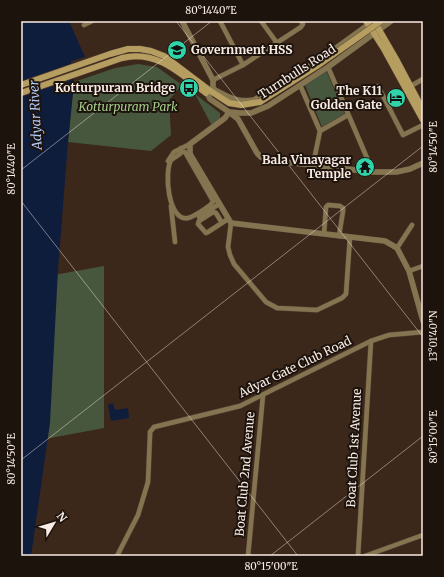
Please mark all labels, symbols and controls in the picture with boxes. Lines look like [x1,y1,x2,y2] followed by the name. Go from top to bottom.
[185,4,237,17] text: 80°14'40"E
[166,39,188,61] school or university icon: Government HSS
[255,41,338,102] street label: Turnbulls Road
[191,42,292,57] place label: Government HSS
[178,77,200,99] bus stop icon: Kotturpuram Bridge
[25,79,46,151] water label: Adyar River
[55,80,175,95] place label: Kotturpuram Bridge
[311,83,382,112] place label: The K11 Golden Gate
[385,87,407,109] hotel icon: The K11 Golden Gate
[77,99,178,114] park label: Kotturpuram Park
[427,120,440,173] text: 80°14'50"E
[5,143,18,195] text: 80°14'40"E
[262,152,352,181] place label: Bala Vinayagar Temple
[354,156,376,178] temple icon: Bala Vinayagar Temple
[427,310,440,361] text: 13°01'40"N
[235,333,354,401] street label: Adyar Gate Club Road
[343,388,364,508] street label: Boat Club 1st Avenue
[427,410,440,464] text: 80°15'00"E
[232,411,257,537] street label: Boat Club 2nd Avenue
[5,432,18,485] text: 80°14'50"E
[34,503,74,543] north arrow
[54,509,70,525] text: N
[244,560,298,573] text: 80°15'00"E

